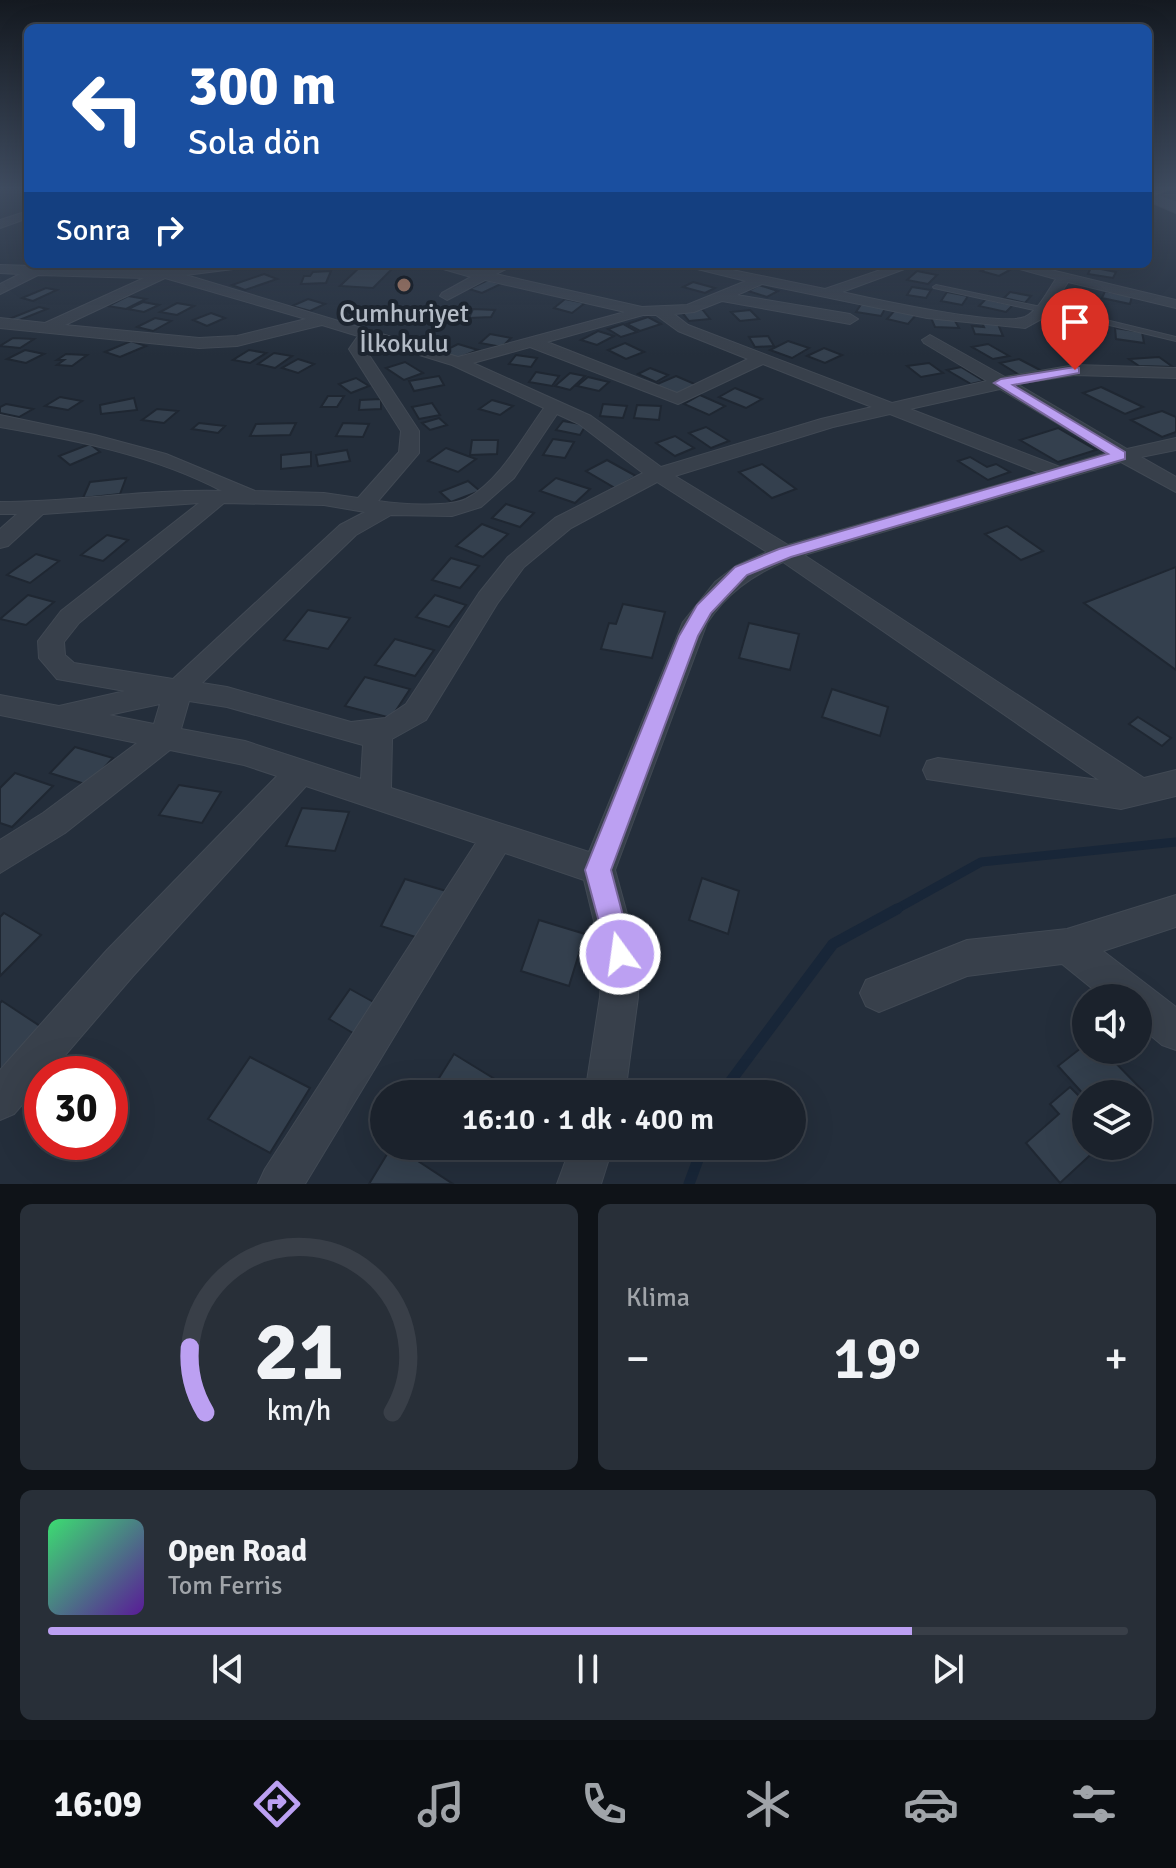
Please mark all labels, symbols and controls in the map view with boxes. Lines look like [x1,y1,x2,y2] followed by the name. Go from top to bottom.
[188,51,336,120] text: 300 m
[56,56,160,160] icon: left
[188,120,321,165] text: Sola dön
[147,208,191,252] icon: right
[56,212,131,249] text: Sonra
[395,276,413,294] marker: Cumhuriyet İlkokulu
[1041,288,1109,370] pin
[339,298,469,360] place label: Cumhuriyet İlkokulu
[1053,300,1097,344] icon: arrive
[578,912,662,996] position arrow
[1072,984,1152,1160] map controls
[1072,984,1152,1064] button: sound
[24,1056,128,1160] speed limit sign: 30
[1072,1080,1152,1160] button: layers
[462,1101,714,1138] text: 16:10 · 1 dk · 400 m
[626,1282,690,1314] text: Klima
[254,1301,344,1403] text: 21
[833,1322,921,1396] text: 19°
[626,1332,650,1386] text: −
[1104,1332,1128,1386] text: +
[267,1393,331,1428] text: km/h
[168,1533,307,1570] text: Open Road
[168,1570,282,1602] text: Tom Ferris
[206,1647,250,1691] icon: previous
[566,1647,610,1691] icon: pause
[926,1647,970,1691] icon: next
[249,1776,305,1832] icon: directions
[413,1776,469,1832] icon: music
[576,1776,632,1832] icon: phone
[740,1776,796,1832] icon: climate
[903,1776,959,1832] icon: car
[1066,1776,1122,1832] icon: filters
[54,1782,142,1827] text: 16:09

